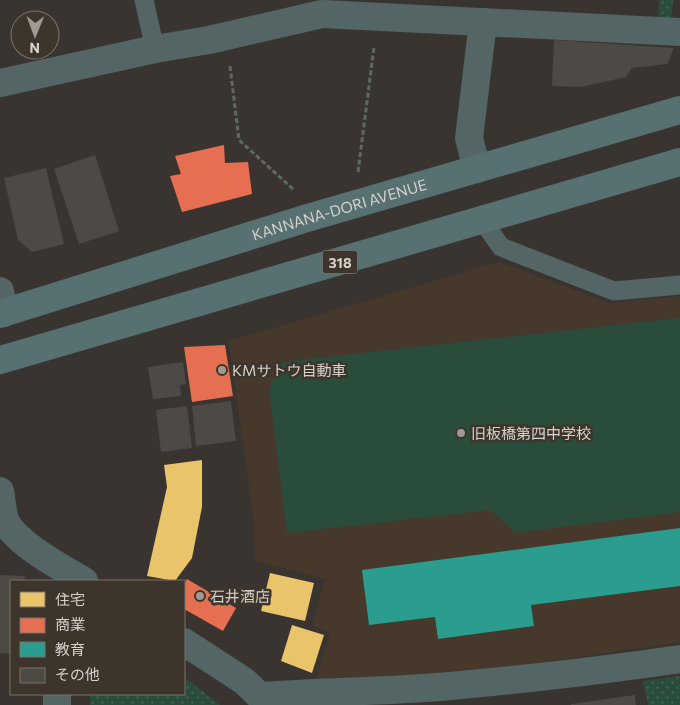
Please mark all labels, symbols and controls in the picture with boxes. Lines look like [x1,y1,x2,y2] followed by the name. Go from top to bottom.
[10,10,60,60] north arrow
[29,40,40,57] text: N
[250,175,429,244] street label: KANNANA-DORI AVENUE
[322,250,358,274] road number: 318
[232,361,346,379] place label: KMサトウ自動車
[216,364,228,376] marker: KMサトウ自動車
[471,424,591,442] place label: 旧板橋第四中学校
[455,427,467,439] marker: 旧板橋第四中学校
[10,580,185,695] legend
[210,587,270,605] place label: 石井酒店
[55,590,85,608] text: 住宅
[194,590,206,602] marker: 石井酒店
[55,615,85,633] text: 商業
[55,640,85,658] text: 教育
[55,665,100,683] text: その他

